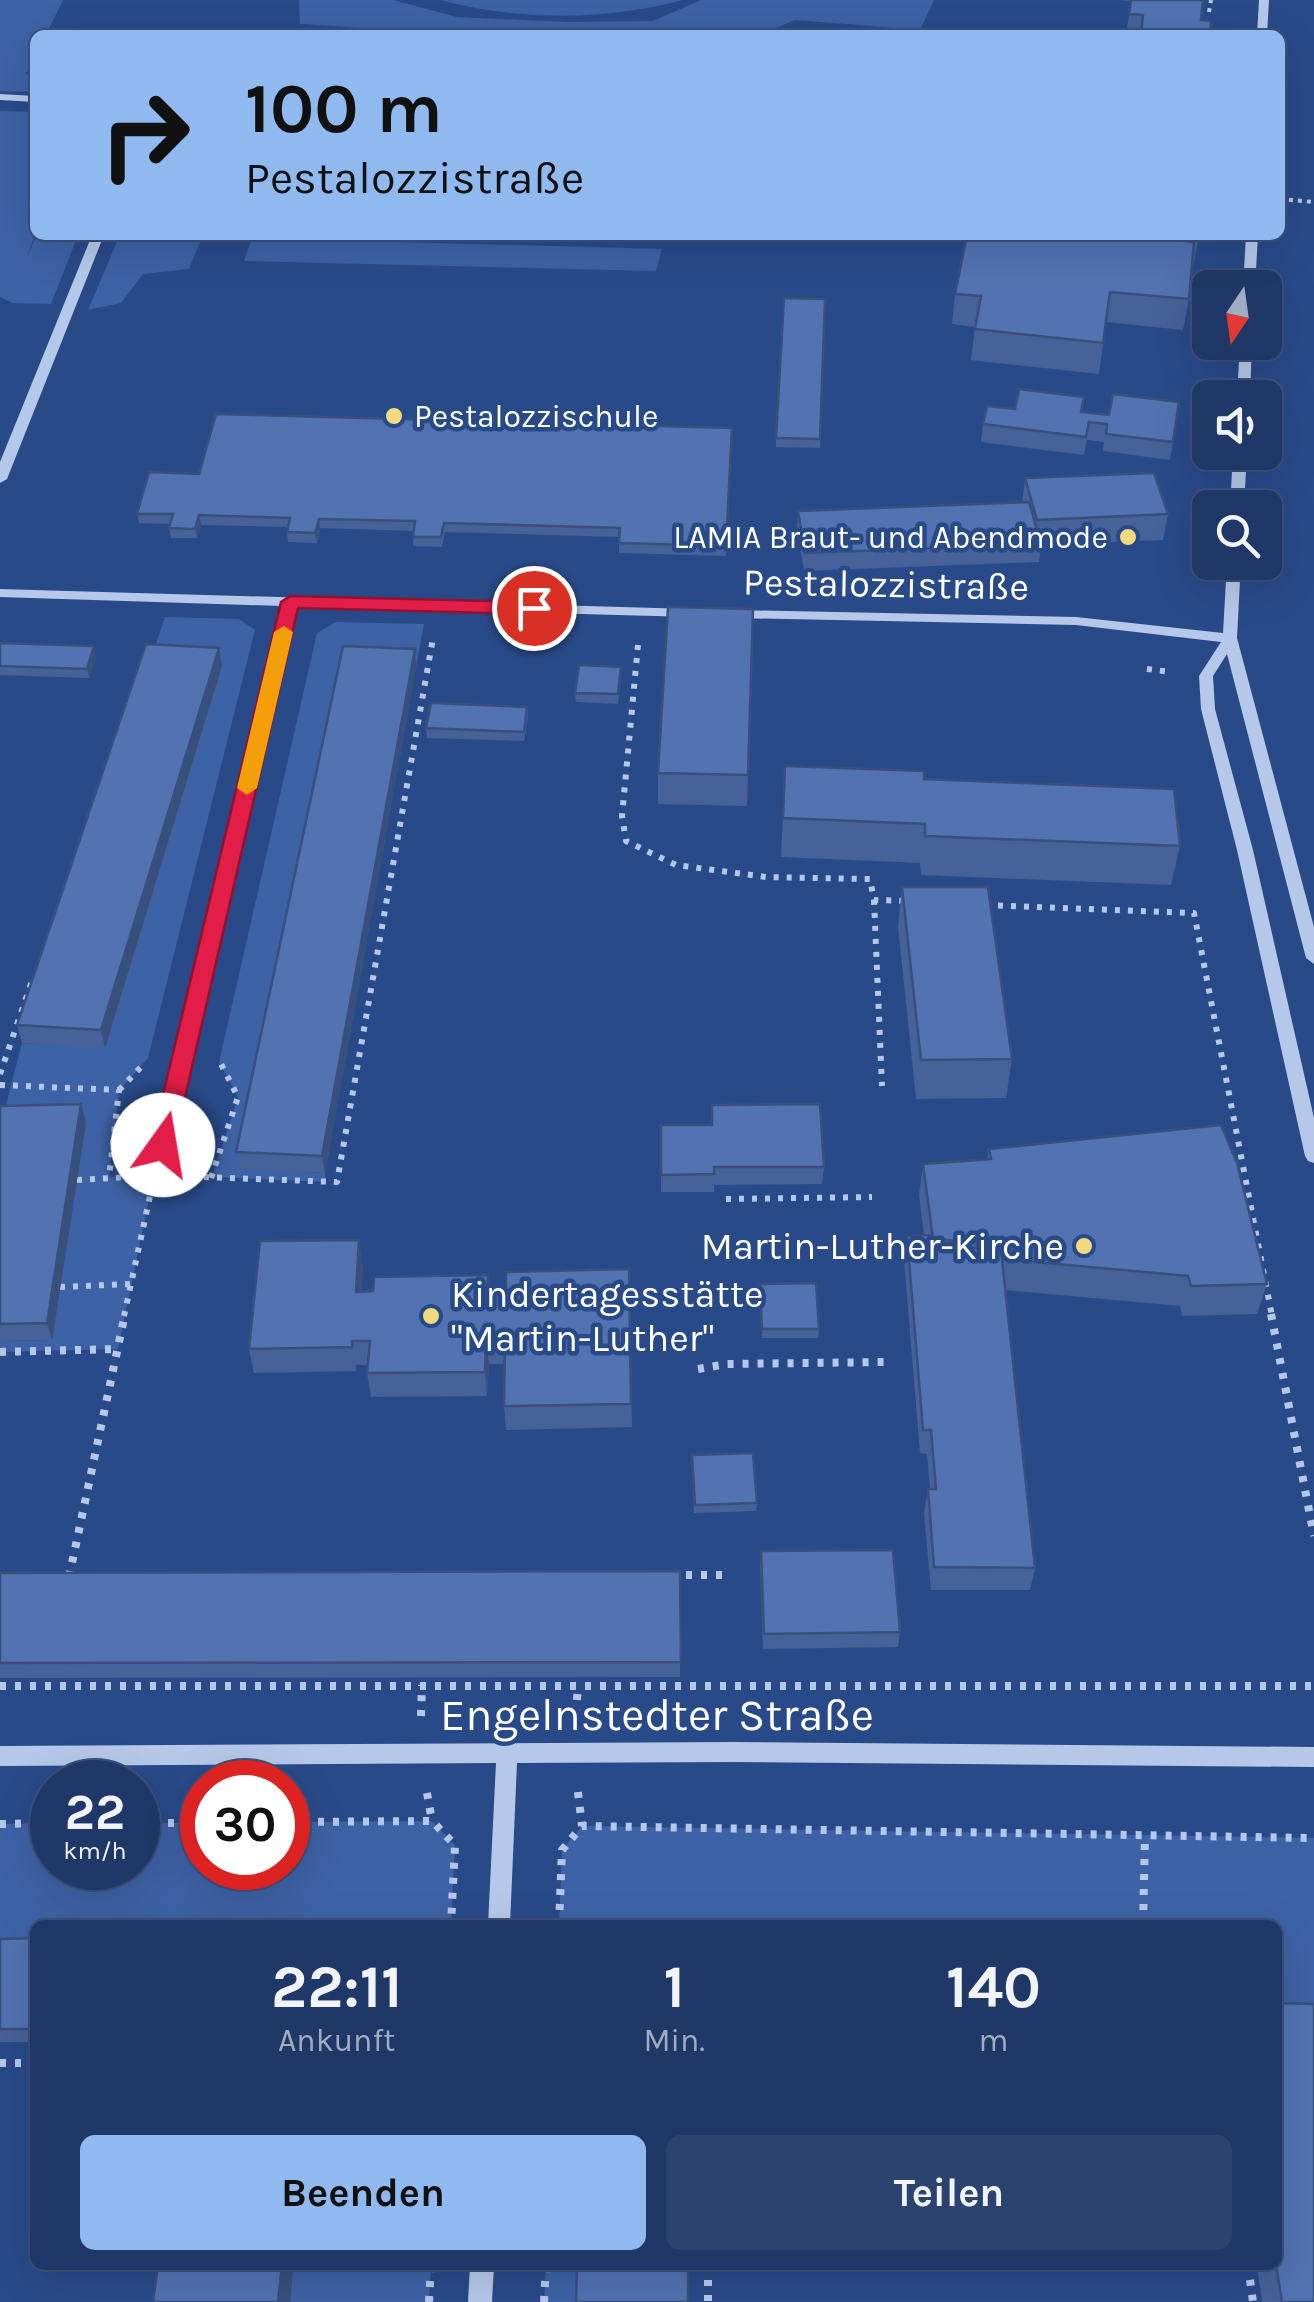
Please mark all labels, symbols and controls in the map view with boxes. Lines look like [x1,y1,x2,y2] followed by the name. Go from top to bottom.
[245,68,443,150] text: 100 m
[80,70,210,200] icon: right
[245,152,584,204] text: Pestalozzistraße
[1192,270,1282,360] north arrow
[1192,270,1282,580] map controls
[1192,380,1282,470] button: sound
[414,398,658,435] place label: Pestalozzischule
[383,405,405,427] marker: Pestalozzischule
[1192,490,1282,580] button: search
[673,519,1108,556] place label: LAMIA Braut- und Abendmode
[1117,526,1139,548] marker: LAMIA Braut- und Abendmode
[742,560,1029,609] street label: Pestalozzistraße
[492,566,577,651] pin
[507,581,562,636] icon: arrive
[111,1093,215,1197] position arrow
[701,1224,1064,1269] place label: Martin-Luther-Kirche
[1073,1235,1095,1257] marker: Martin-Luther-Kirche
[451,1272,764,1361] place label: Kindertagesstätte "Martin-Luther"
[420,1305,442,1327] marker: Kindertagesstätte "Martin-Luther"
[440,1689,874,1742] street label: Engelnstedter Straße
[180,1760,310,1890] speed limit sign: 30
[65,1783,125,1842] text: 22
[63,1836,127,1865] text: km/h
[271,1952,402,2022] text: 22:11
[664,1952,685,2022] text: 1
[946,1952,1041,2022] text: 140
[278,2022,395,2059] text: Ankunft
[643,2022,705,2059] text: Min.
[979,2022,1008,2059] text: m
[80,2135,646,2250] button: Beenden
[666,2135,1232,2250] button: Teilen

